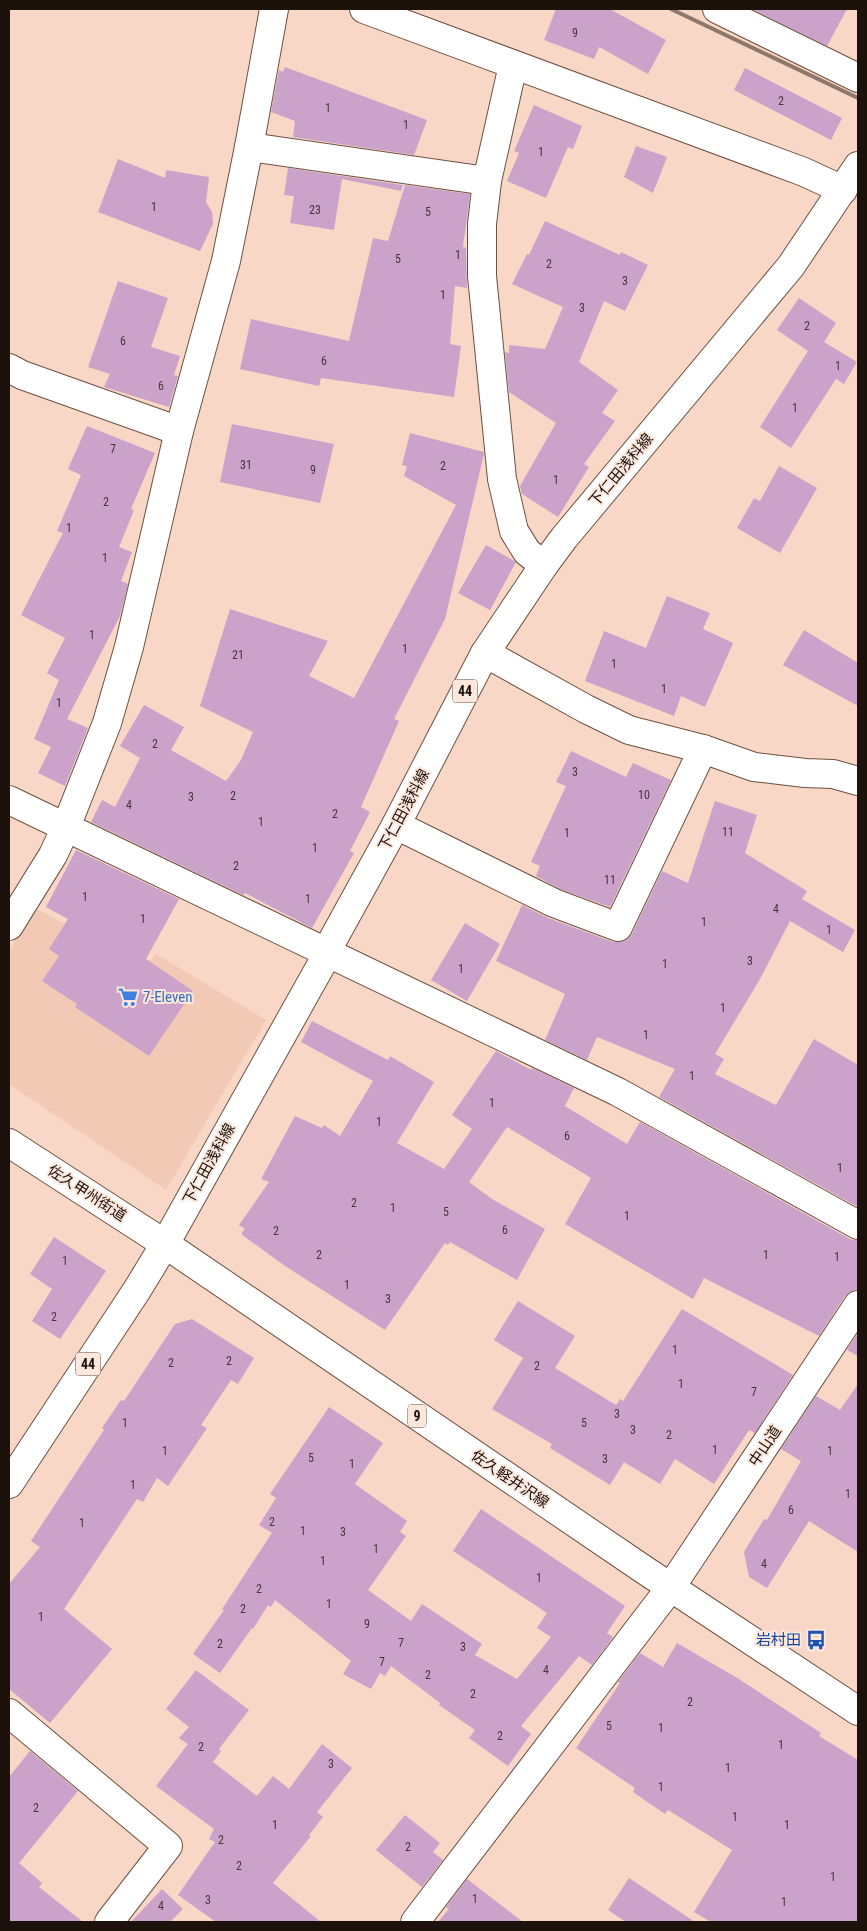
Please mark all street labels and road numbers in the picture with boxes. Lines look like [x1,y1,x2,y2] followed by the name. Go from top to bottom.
[585,430,657,510] street label: 下仁田浅科線
[452,679,478,702] road number: 44
[375,766,433,854] street label: 下仁田浅科線
[179,1120,239,1208] street label: 下仁田浅科線
[44,1161,130,1225] street label: 佐久甲州街道
[76,1352,100,1376] road number: 44
[408,1404,426,1428] road number: 9
[745,1422,785,1470] street label: 中山道
[468,1446,552,1512] street label: 佐久軽井沢線

